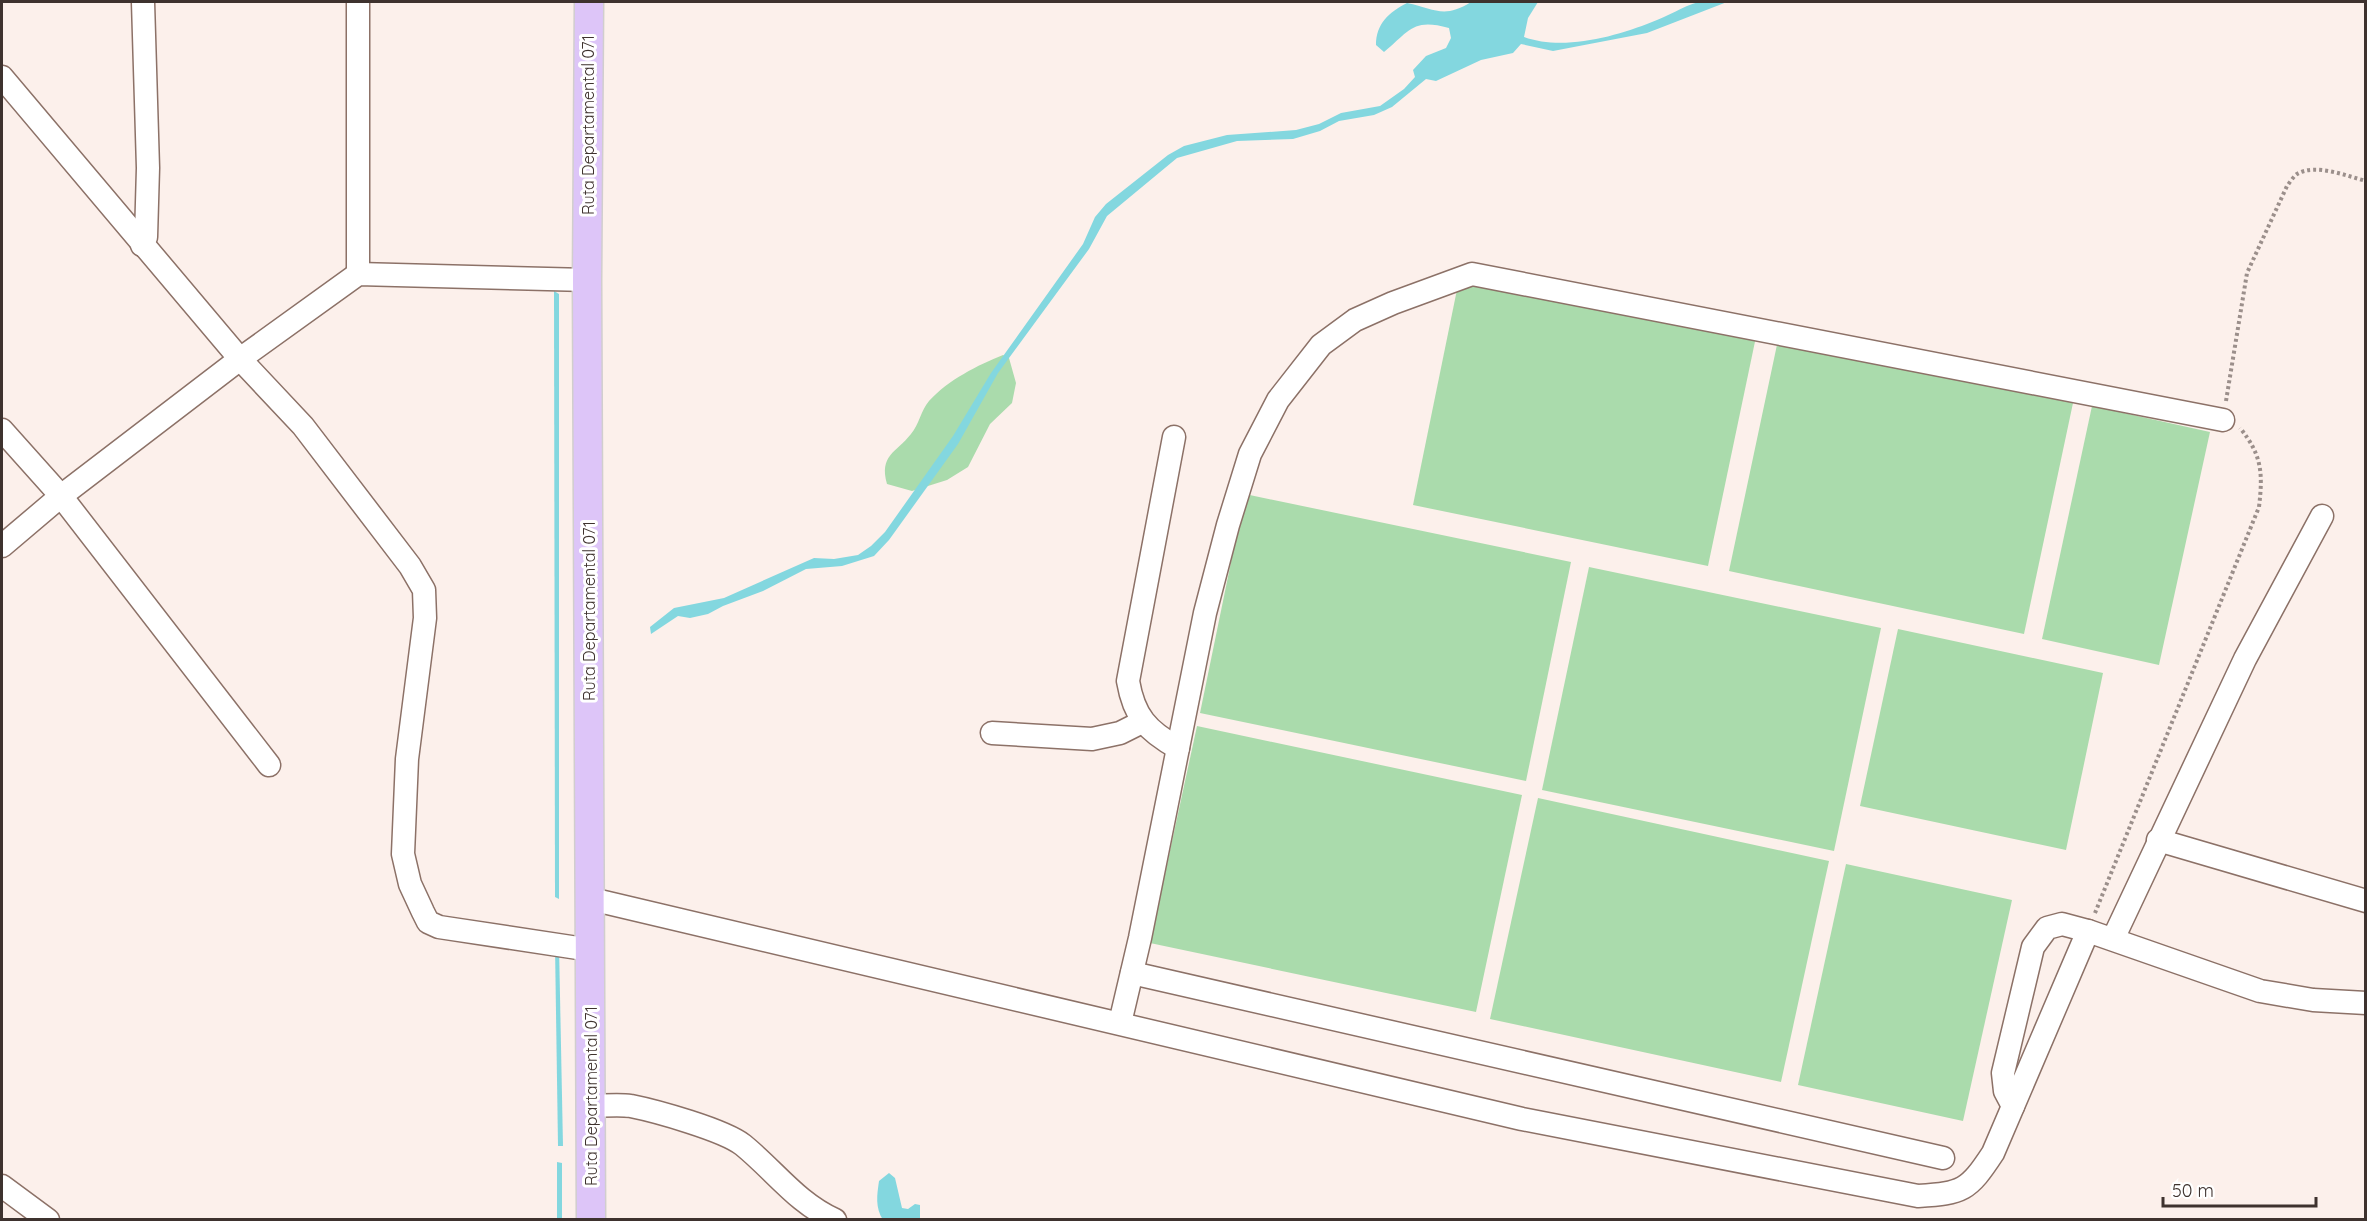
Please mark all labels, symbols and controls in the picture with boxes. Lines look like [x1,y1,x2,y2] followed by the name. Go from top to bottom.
[578,35,598,215] street label: Ruta Departamental 071
[579,521,599,701] street label: Ruta Departamental 071
[581,1006,601,1186] street label: Ruta Departamental 071
[2163,1170,2316,1208] scale bar
[2172,1179,2214,1202] text: 50 m

